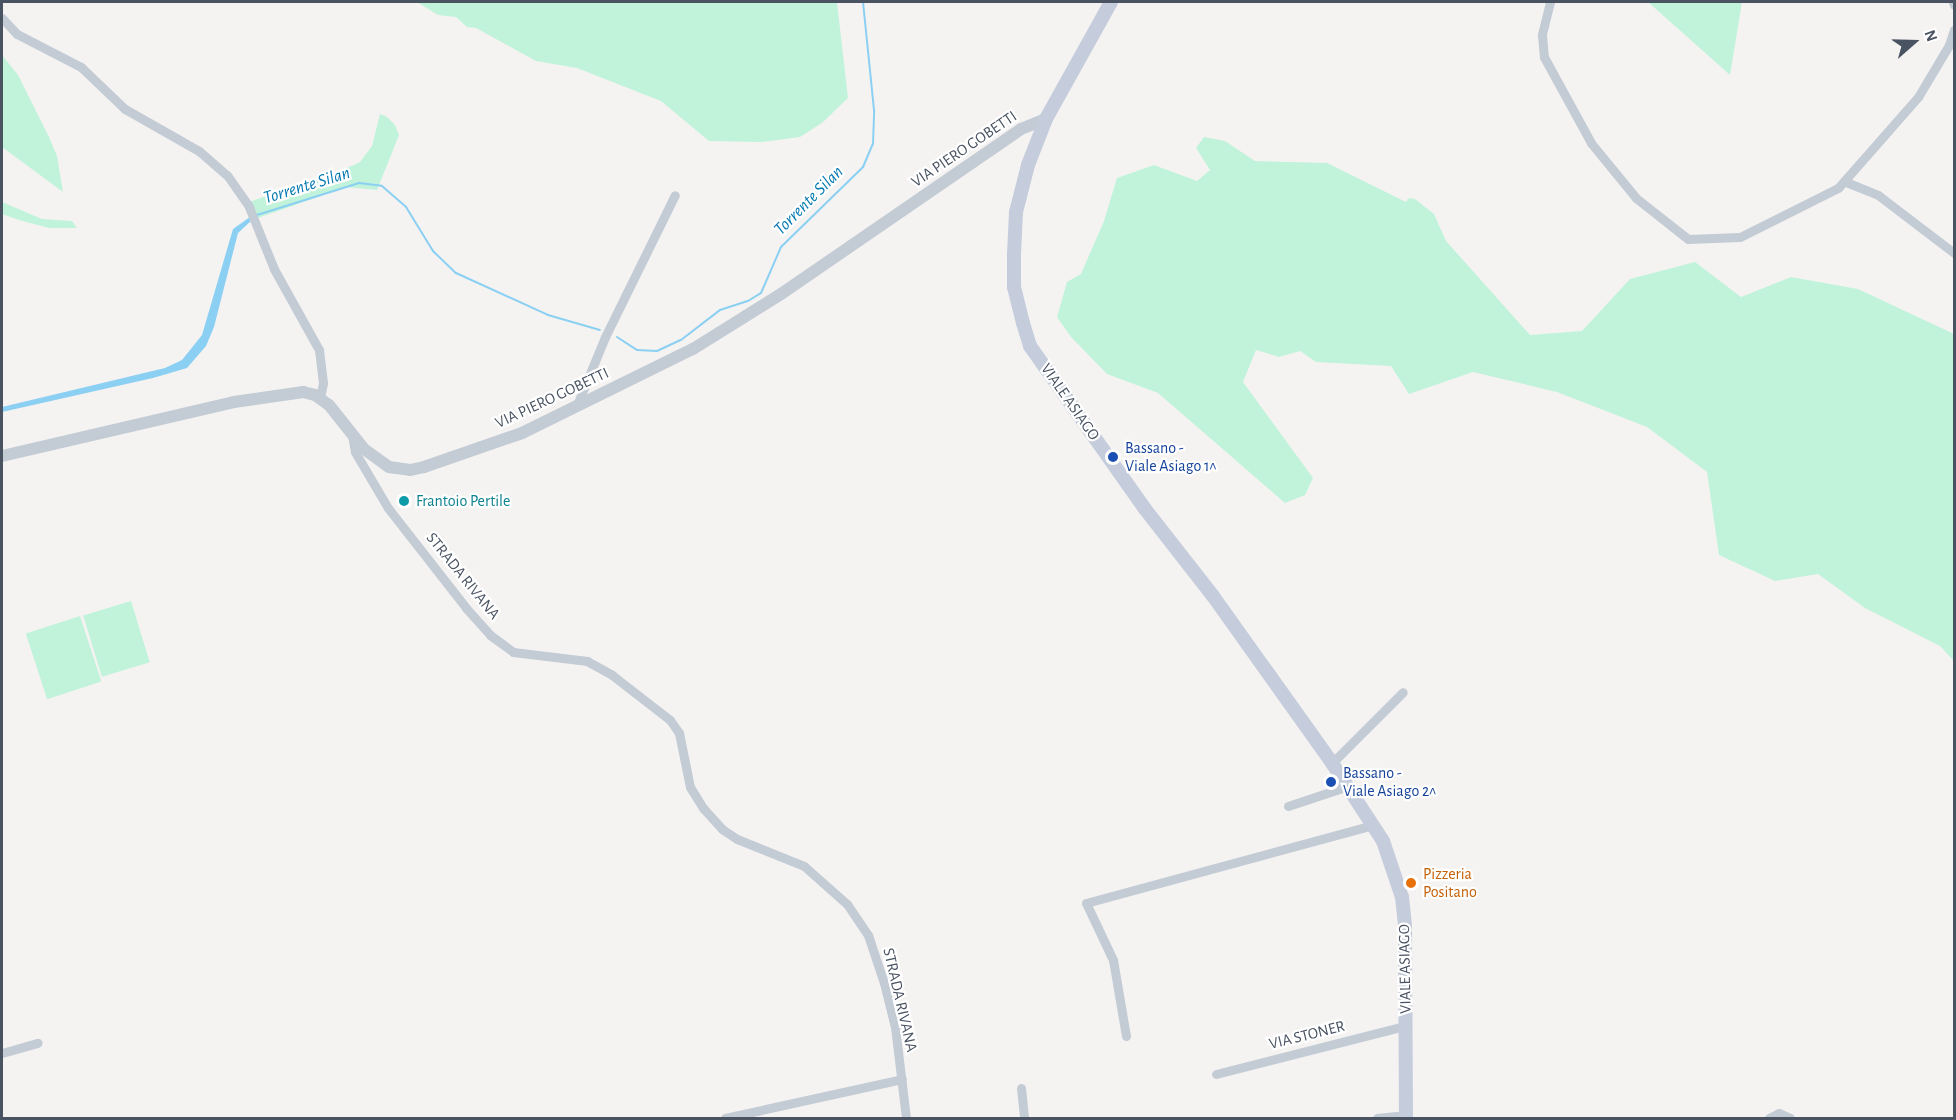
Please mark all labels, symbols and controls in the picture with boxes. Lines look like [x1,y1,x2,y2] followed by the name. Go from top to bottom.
[1884,12,1944,72] north arrow
[1921,28,1940,44] text: N
[908,107,1020,191] street label: VIA PIERO GOBETTI
[770,162,848,240] water label: Torrente Silan
[261,163,353,209] water label: Torrente Silan
[1036,360,1104,444] street label: VIALE ASIAGO
[492,363,612,433] street label: VIA PIERO GOBETTI
[1125,438,1216,476] place label: Bassano - Viale Asiago 1^
[1106,450,1120,464] marker: Bassano - Viale Asiago 1^
[416,491,510,511] place label: Frantoio Pertile
[397,494,411,508] marker: Frantoio Pertile
[422,529,504,623] street label: STRADA RIVANA
[1343,763,1436,801] place label: Bassano - Viale Asiago 2^
[1324,775,1338,789] marker: Bassano - Viale Asiago 2^
[1423,864,1477,902] place label: Pizzeria Positano
[1404,876,1418,890] marker: Pizzeria Positano
[1395,924,1415,1014] street label: VIALE ASIAGO
[879,946,921,1054] street label: STRADA RIVANA
[1267,1016,1347,1054] street label: VIA STONER

